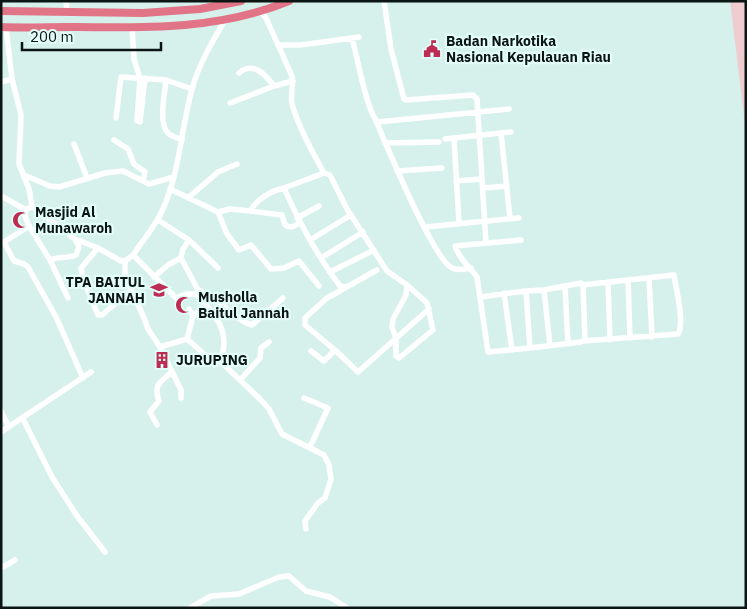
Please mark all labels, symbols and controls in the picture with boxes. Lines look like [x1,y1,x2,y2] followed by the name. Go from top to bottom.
[22,20,161,52] scale bar
[30,27,74,46] text: 200 m
[446,32,611,66] place label: Badan Narkotika Nasional Kepulauan Riau
[422,39,442,59] public building icon: Badan Narkotika Nasional Kepulauan Riau
[35,203,112,237] place label: Masjid Al Munawaroh
[11,210,31,230] mosque icon: Masjid Al Munawaroh
[66,273,145,307] place label: TPA BAITUL JANNAH
[149,280,169,300] school or university icon: TPA BAITUL JANNAH
[198,288,289,322] place label: Musholla Baitul Jannah
[174,295,194,315] mosque icon: Musholla Baitul Jannah
[152,350,172,370] building icon: JURUPING
[176,351,248,369] place label: JURUPING

